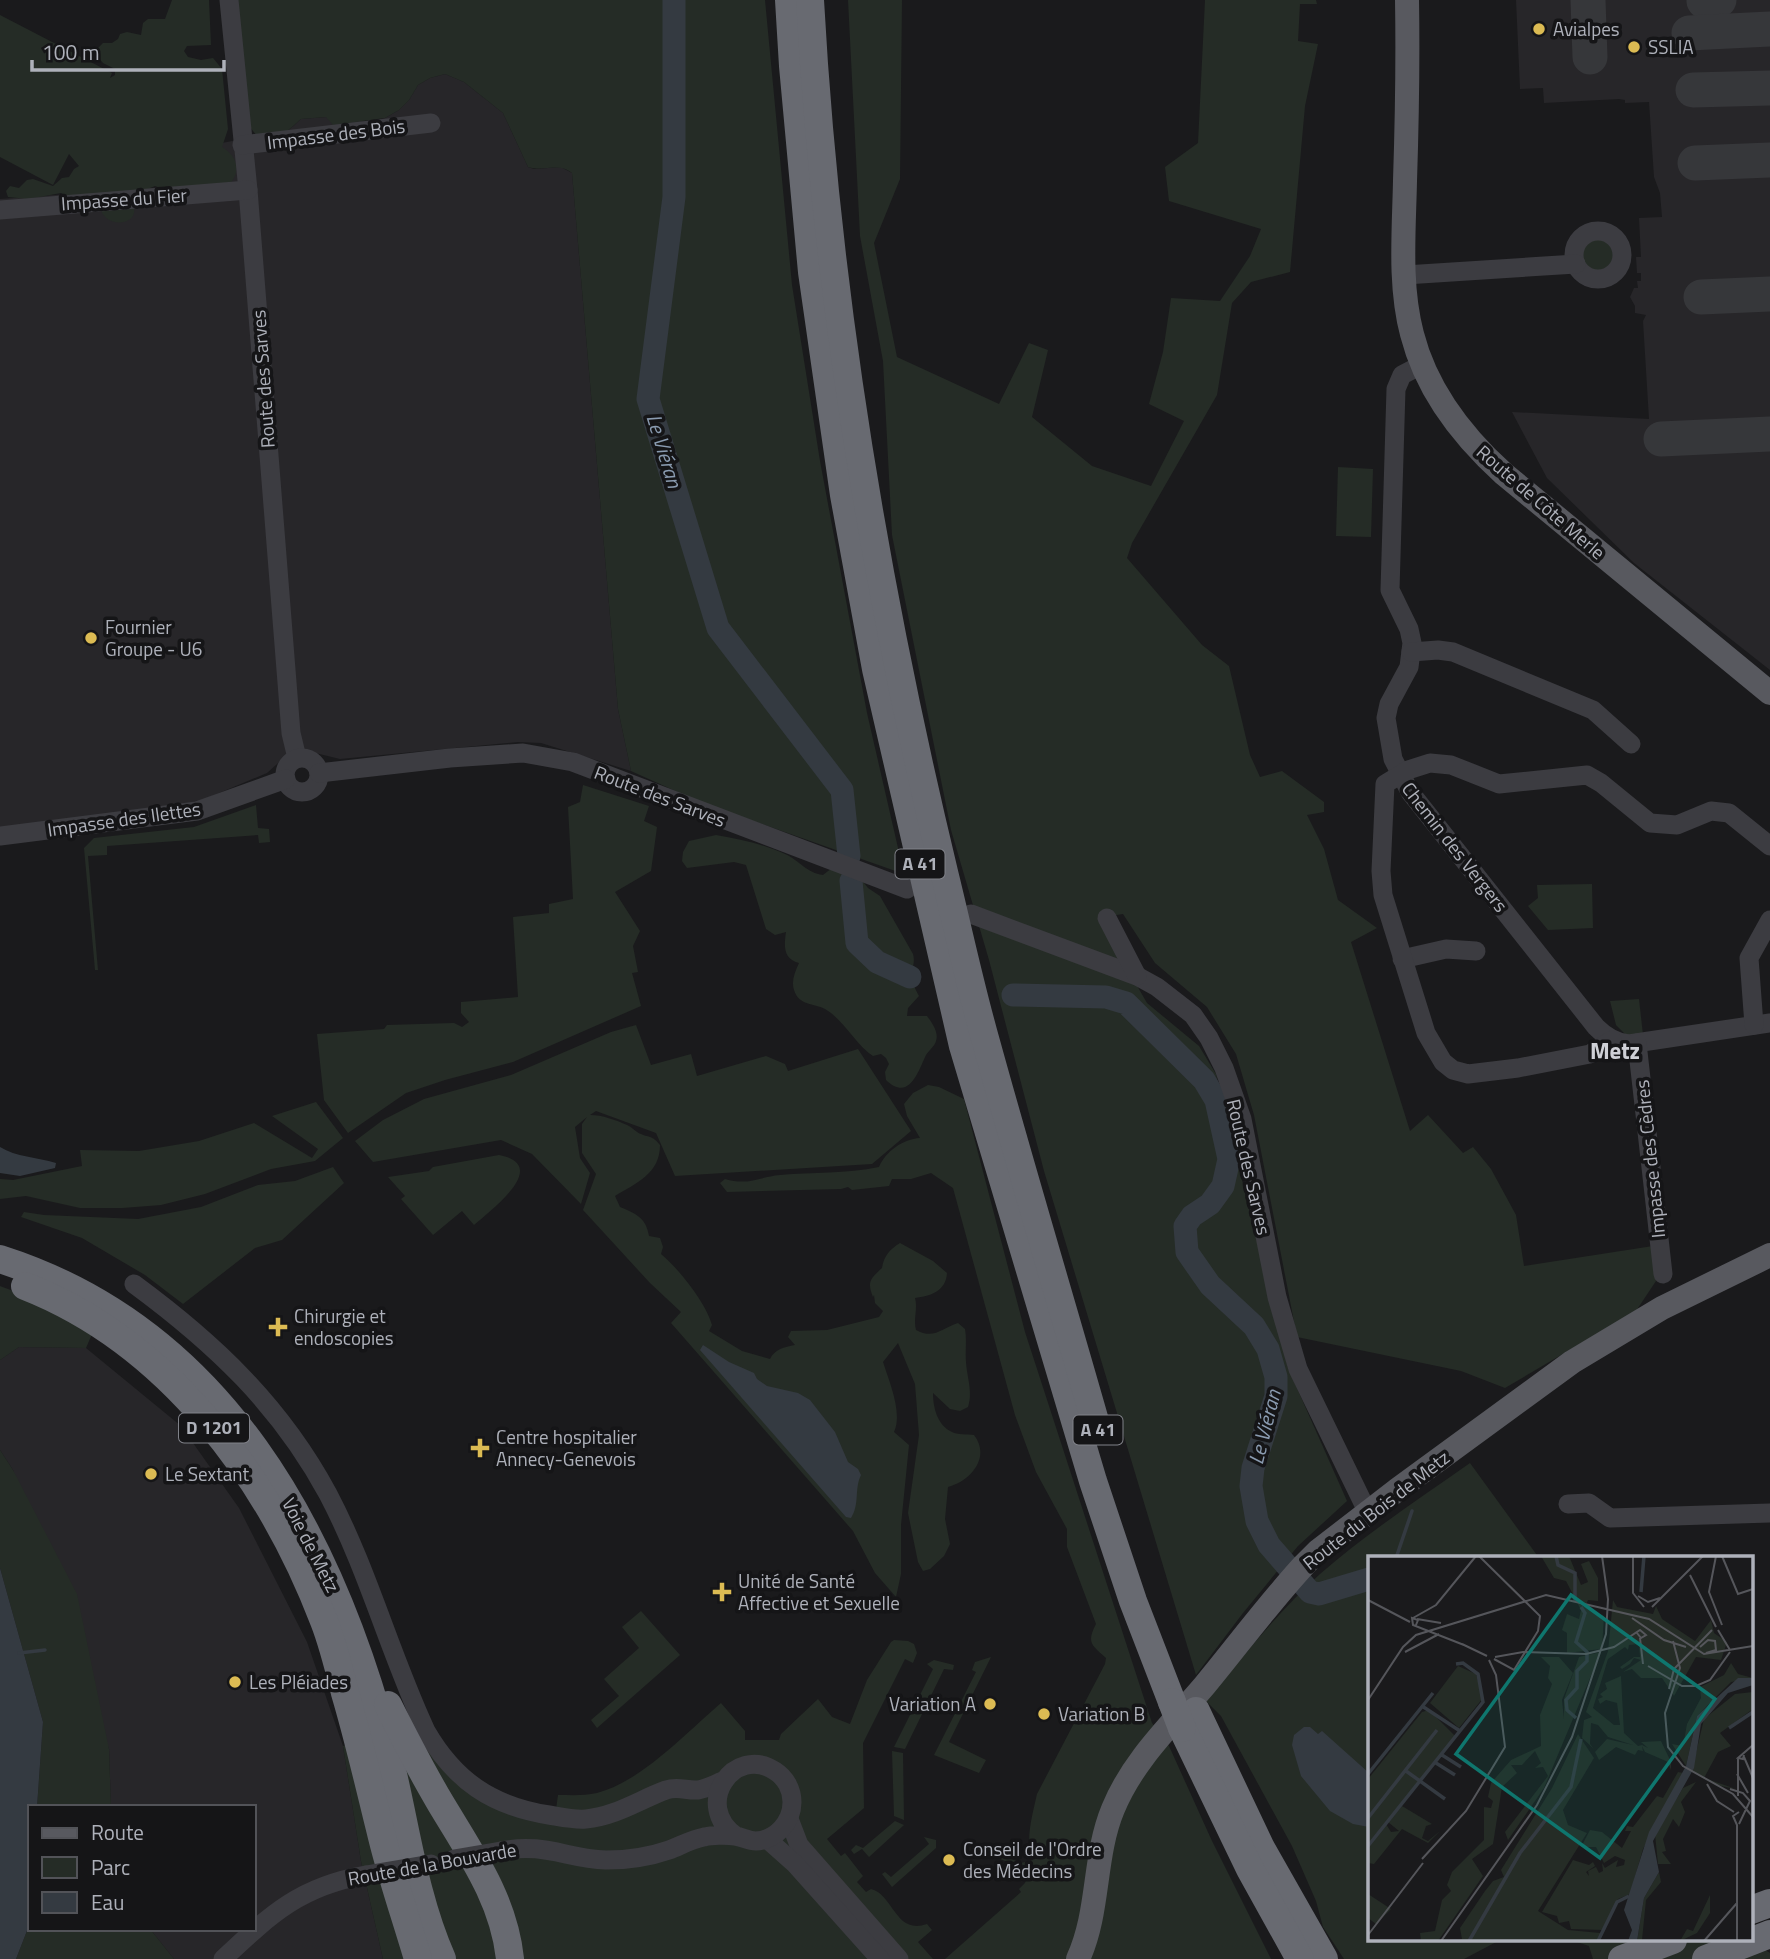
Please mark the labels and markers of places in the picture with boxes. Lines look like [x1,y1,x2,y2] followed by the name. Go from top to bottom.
[1553,14,1620,43] place label: Avialpes
[1531,21,1547,37] marker: Avialpes
[1648,32,1694,61] place label: SSLIA
[1626,39,1642,55] marker: SSLIA
[105,612,202,663] place label: Fournier Groupe - U6
[83,630,99,646] marker: Fournier Groupe - U6
[294,1301,394,1352] place label: Chirurgie et endoscopies
[268,1317,288,1337] marker: Chirurgie et endoscopies
[496,1422,637,1473] place label: Centre hospitalier Annecy-Genevois
[470,1438,490,1458] marker: Centre hospitalier Annecy-Genevois
[165,1459,250,1488] place label: Le Sextant
[143,1466,159,1482] marker: Le Sextant
[738,1566,900,1617] place label: Unité de Santé Affective et Sexuelle
[712,1582,732,1602] marker: Unité de Santé Affective et Sexuelle
[249,1667,348,1696] place label: Les Pléiades
[227,1674,243,1690] marker: Les Pléiades
[889,1689,976,1718] place label: Variation A
[982,1696,998,1712] marker: Variation A
[1058,1699,1145,1728] place label: Variation B
[1036,1706,1052,1722] marker: Variation B
[963,1834,1102,1885] place label: Conseil de l'Ordre des Médecins
[941,1852,957,1868] marker: Conseil de l'Ordre des Médecins

